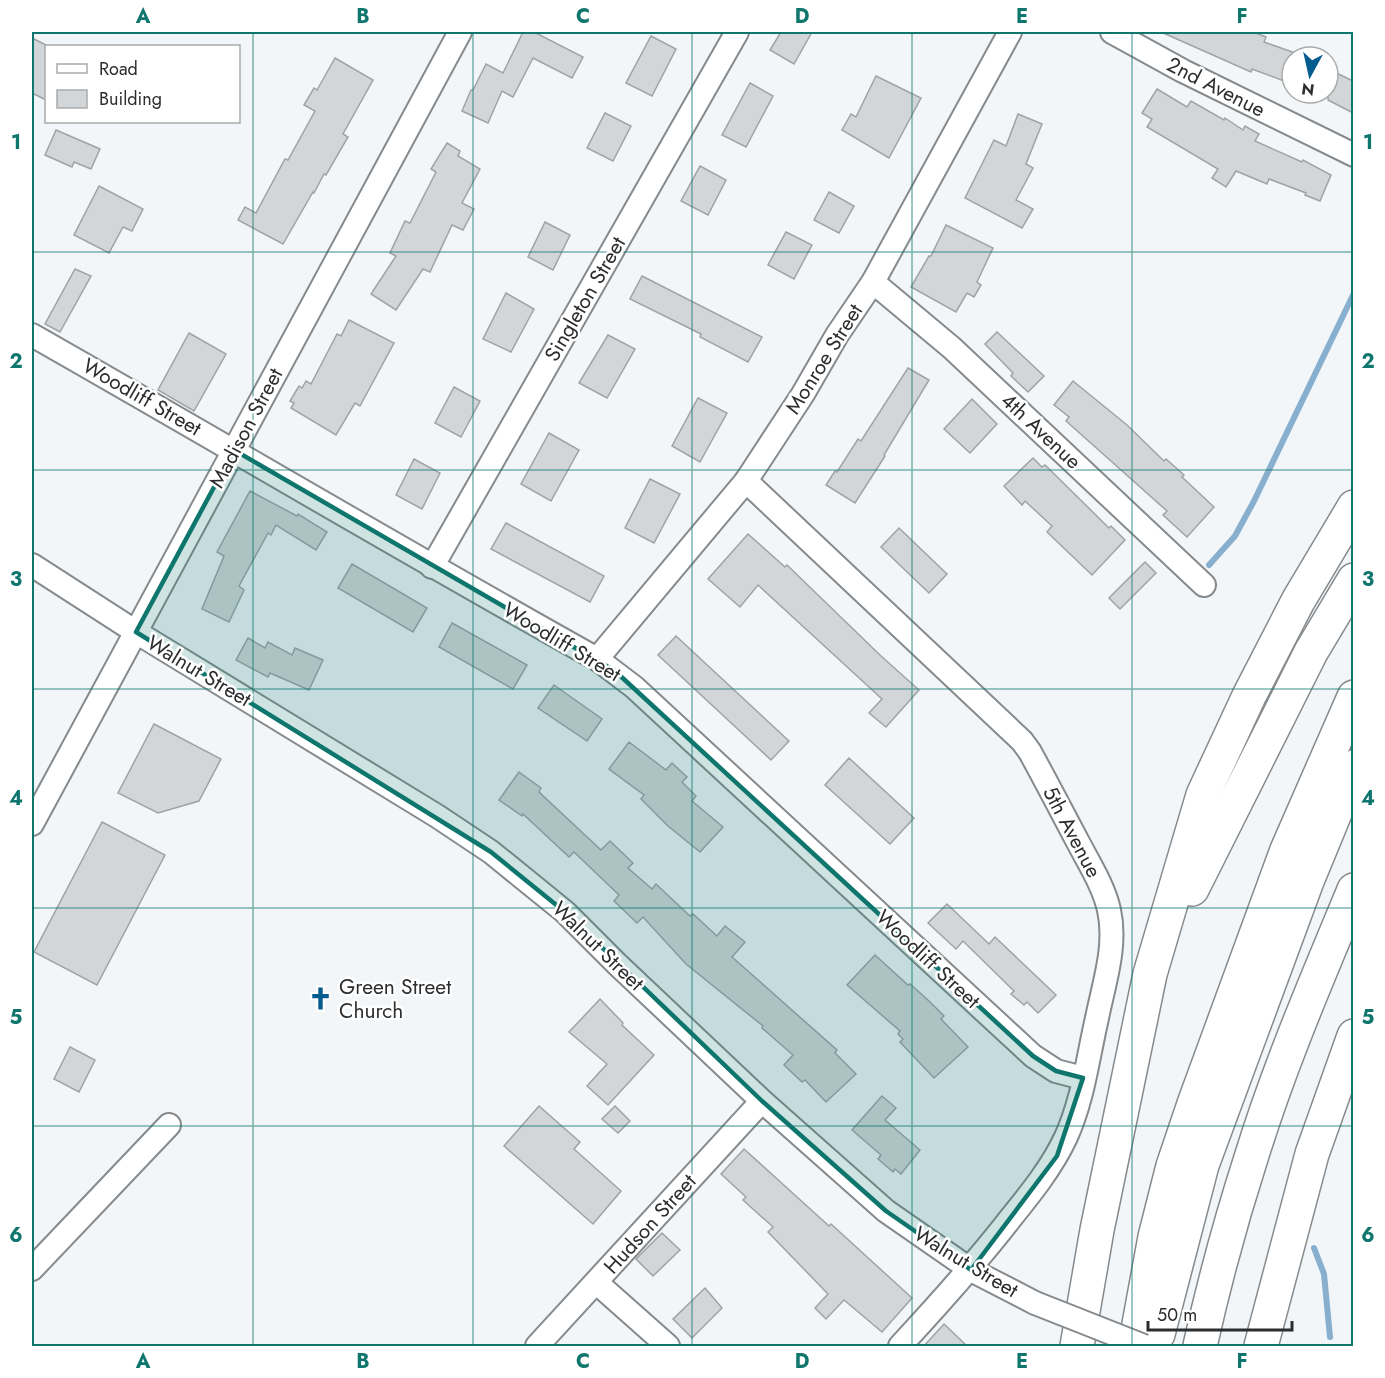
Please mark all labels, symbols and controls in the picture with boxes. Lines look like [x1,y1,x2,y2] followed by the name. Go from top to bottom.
[135,2,151,31] text: A
[356,2,370,31] text: B
[576,2,590,31] text: C
[795,2,809,31] text: D
[1016,2,1028,31] text: E
[1236,2,1248,31] text: F
[45,45,240,123] legend
[1280,45,1340,105] north arrow
[1162,49,1270,125] street label: 2nd Avenue
[99,56,138,82] text: Road
[1300,77,1316,102] text: N
[99,86,162,112] text: Building
[11,128,21,157] text: 1
[1363,128,1373,157] text: 1
[537,231,633,367] street label: Singleton Street
[778,298,870,420] street label: Monroe Street
[9,347,23,376] text: 2
[1361,347,1375,376] text: 2
[77,351,207,443] street label: Woodliff Street
[202,363,290,493] street label: Madison Street
[994,386,1088,476] street label: 4th Avenue
[10,565,22,594] text: 3
[1362,565,1374,594] text: 3
[497,595,627,689] street label: Woodliff Street
[141,628,257,714] street label: Walnut Street
[1035,781,1109,883] street label: 5th Avenue
[9,784,23,813] text: 4
[1361,784,1375,813] text: 4
[545,895,651,997] street label: Walnut Street
[869,903,987,1015] street label: Woodliff Street
[339,972,451,1026] place label: Green Street Church
[308,986,334,1012] church icon: Green Street Church
[10,1003,23,1032] text: 5
[1362,1003,1375,1032] text: 5
[597,1167,703,1281] street label: Hudson Street
[908,1219,1024,1305] street label: Walnut Street
[9,1221,23,1250] text: 6
[1361,1221,1375,1250] text: 6
[1148,1294,1292,1332] scale bar
[1157,1302,1197,1328] text: 50 m
[135,1347,151,1376] text: A
[356,1347,370,1376] text: B
[576,1347,590,1376] text: C
[795,1347,809,1376] text: D
[1016,1347,1028,1376] text: E
[1236,1347,1248,1376] text: F

